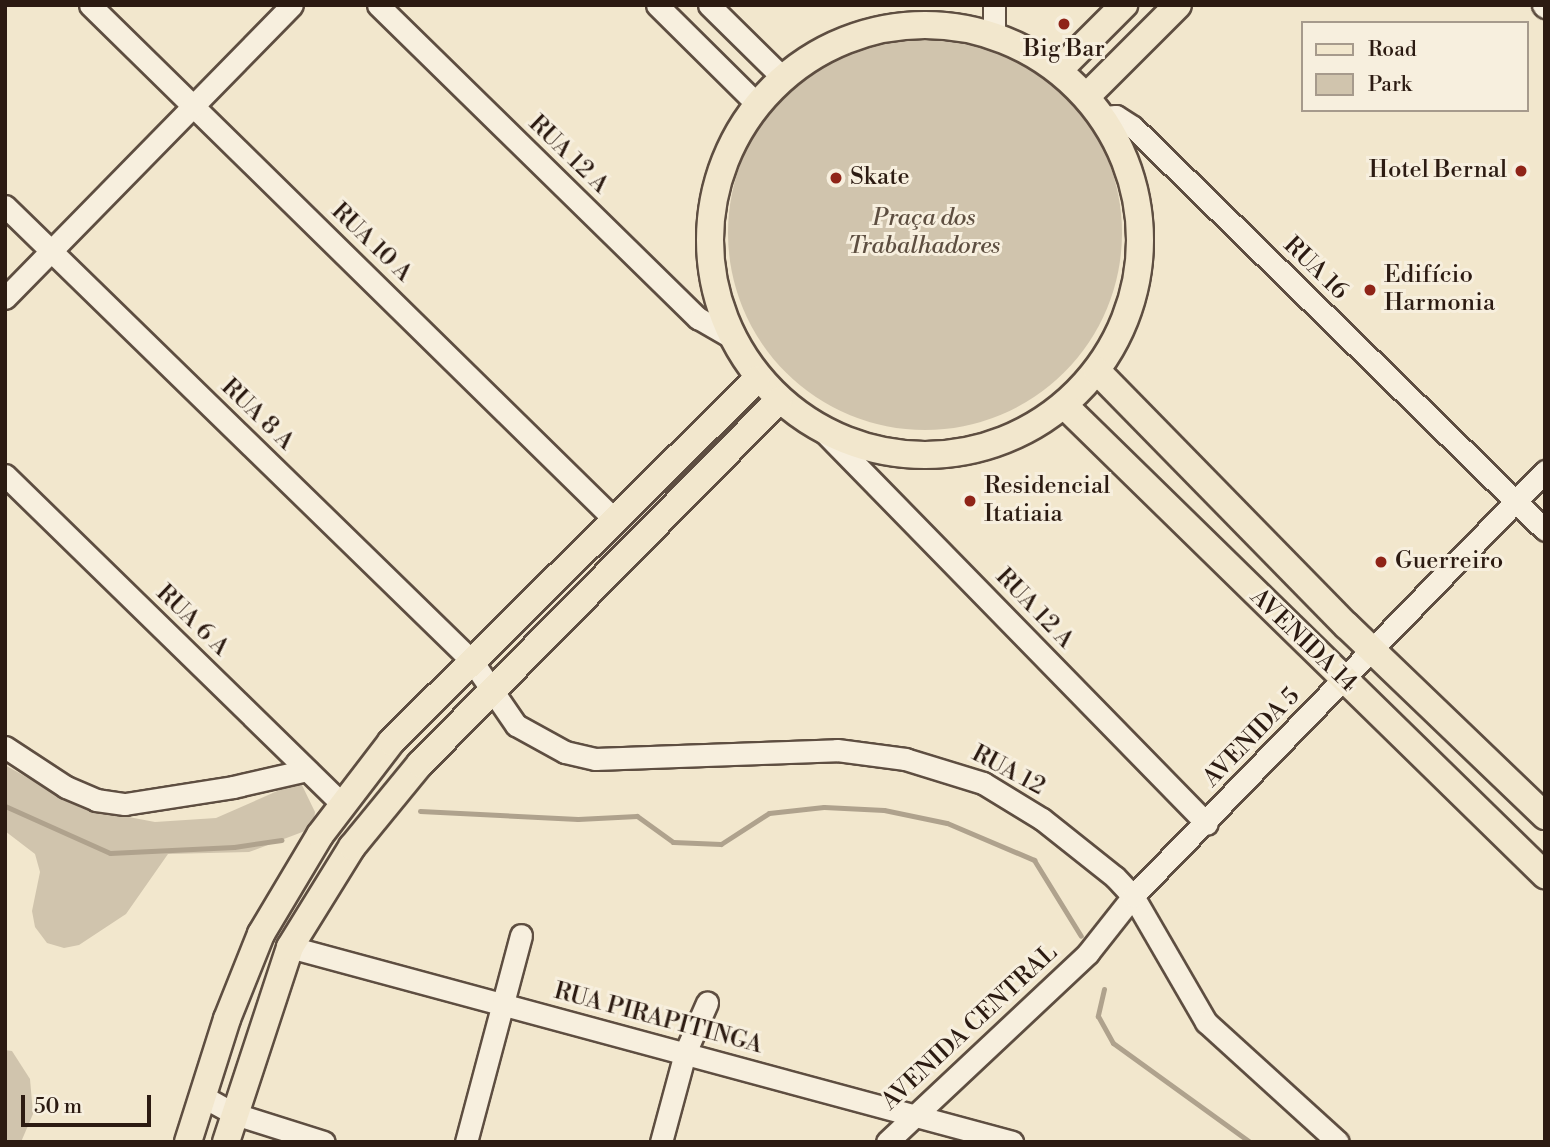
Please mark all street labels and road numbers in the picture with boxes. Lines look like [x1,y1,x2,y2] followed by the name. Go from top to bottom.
[522,110,614,200] street label: RUA 12 A
[325,198,417,288] street label: RUA 10 A
[1277,231,1353,307] street label: RUA 16
[214,373,300,457] street label: RUA 8 A
[989,563,1079,655] street label: RUA 12 A
[150,579,234,663] street label: RUA 6 A
[1244,583,1362,699] street label: AVENIDA 14
[1198,683,1306,793] street label: AVENIDA 5
[966,740,1050,802] street label: RUA 12
[876,939,1064,1117] street label: AVENIDA CENTRAL
[551,977,765,1061] street label: RUA PIRAPITINGA

